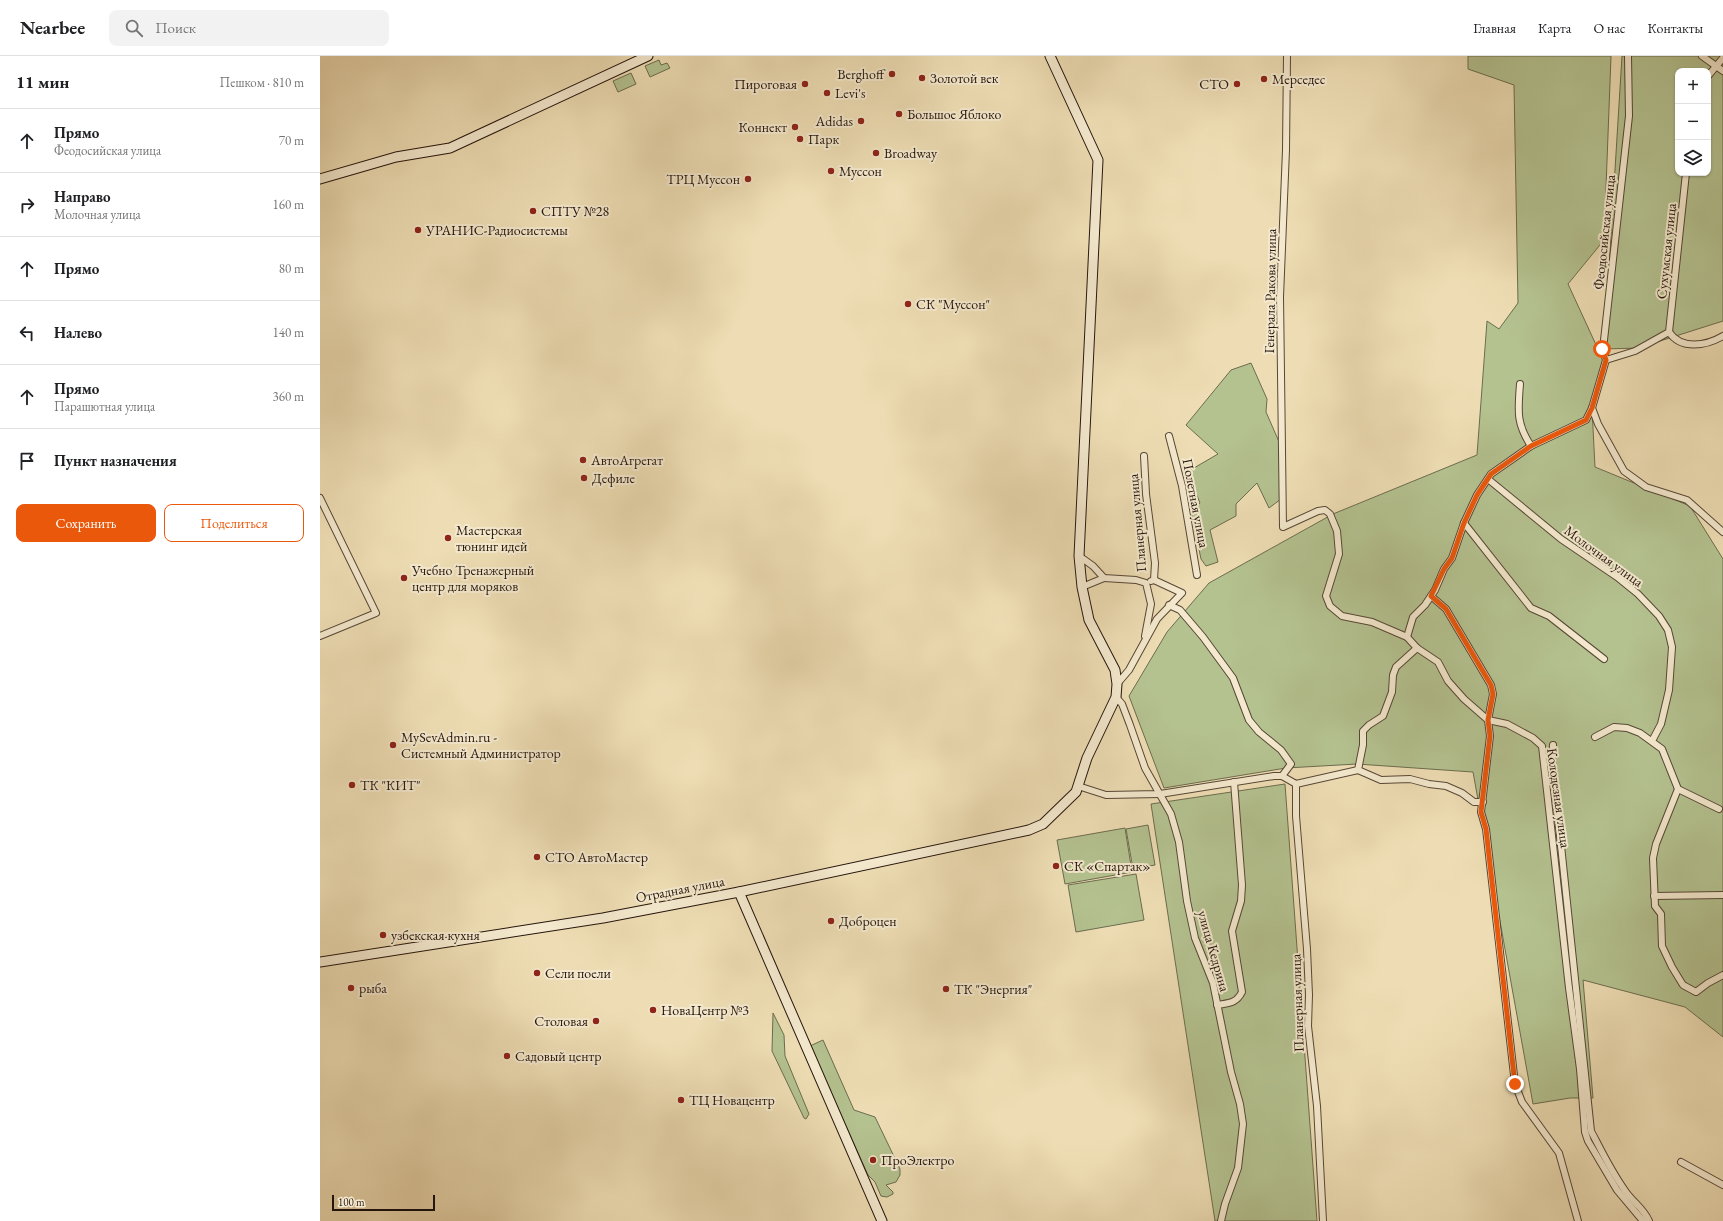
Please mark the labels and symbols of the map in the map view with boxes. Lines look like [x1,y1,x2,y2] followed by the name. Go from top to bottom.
[837,65,886,83] place label: Berghoff
[887,69,897,79] marker: Berghoff
[930,69,999,87] place label: Золотой век
[1272,70,1326,88] place label: Мерседес
[917,73,927,83] marker: Золотой век
[1259,74,1269,84] marker: Мерседес
[734,75,797,93] place label: Пироговая
[1199,75,1229,93] place label: СТО
[800,79,810,89] marker: Пироговая
[1232,79,1242,89] marker: СТО
[835,84,866,102] place label: Levi's
[822,88,832,98] marker: Levi's
[907,105,1001,123] place label: Большое Яблоко
[894,109,904,119] marker: Большое Яблоко
[815,112,853,130] place label: Adidas
[856,116,866,126] marker: Adidas
[739,118,787,136] place label: Коннект
[790,122,800,132] marker: Коннект
[808,130,839,148] place label: Парк
[795,134,805,144] marker: Парк
[884,144,938,162] place label: Broadway
[871,148,881,158] marker: Broadway
[839,162,882,180] place label: Муссон
[826,166,836,176] marker: Муссон
[666,170,740,188] place label: ТРЦ Муссон
[1589,173,1619,290] street label: Феодосийская улица
[743,174,753,184] marker: ТРЦ Муссон
[541,202,609,220] place label: СПТУ №28
[1652,202,1680,300] street label: Сухумская улица
[528,206,538,216] marker: СПТУ №28
[425,221,568,239] place label: УРАНИС-Радиосистемы
[413,225,423,235] marker: УРАНИС-Радиосистемы
[1260,228,1280,354] street label: Генерала Ракова улица
[916,295,990,313] place label: СК "Муссон"
[903,299,913,309] marker: СК "Муссон"
[1593,340,1611,358] route start
[590,451,663,469] place label: АвтоАгрегат
[578,455,588,465] marker: АвтоАгрегат
[1179,457,1214,550] street label: Полетная улица
[592,469,636,487] place label: Дефиле
[579,473,589,483] marker: Дефиле
[1124,473,1150,573] street label: Планерная улица
[456,521,528,555] place label: Мастерская тюнинг идей
[1561,521,1647,591] street label: Молочная улица
[443,533,453,543] marker: Мастерская тюнинг идей
[411,561,535,595] place label: Учебно Тренажерный центр для моряков
[399,573,409,583] marker: Учебно Тренажерный центр для моряков
[401,728,561,762] place label: MySevAdmin.ru - Системный Администратор
[388,740,398,750] marker: MySevAdmin.ru - Системный Администратор
[1543,747,1575,850] street label: Колодезная улица
[360,776,421,794] place label: ТК "КИТ"
[347,780,357,790] marker: ТК "КИТ"
[545,848,648,866] place label: СТО АвтоМастер
[532,852,542,862] marker: СТО АвтоМастер
[1064,857,1151,875] place label: СК «Спартак»
[1051,861,1061,871] marker: СК «Спартак»
[634,872,726,906] street label: Отрадная улица
[1194,908,1234,994] street label: улица Кедрина
[839,912,897,930] place label: Доброцен
[826,916,836,926] marker: Доброцен
[391,926,480,944] place label: узбекская кухня
[378,930,388,940] marker: узбекская кухня
[1286,953,1308,1053] street label: Планерная улица
[545,964,611,982] place label: Сели поели
[532,968,542,978] marker: Сели поели
[359,979,387,997] place label: рыба
[954,980,1032,998] place label: ТК "Энергия"
[346,983,356,993] marker: рыба
[941,984,951,994] marker: ТК "Энергия"
[661,1001,749,1019] place label: НоваЦентр №3
[648,1005,658,1015] marker: НоваЦентр №3
[534,1012,588,1030] place label: Столовая
[591,1016,601,1026] marker: Столовая
[515,1047,601,1065] place label: Садовый центр
[502,1051,512,1061] marker: Садовый центр
[1506,1075,1524,1093] route end
[689,1091,775,1109] place label: ТЦ Новацентр
[676,1095,686,1105] marker: ТЦ Новацентр
[881,1151,954,1169] place label: ПроЭлектро
[868,1155,878,1165] marker: ПроЭлектро
[332,1193,435,1212] scale bar

